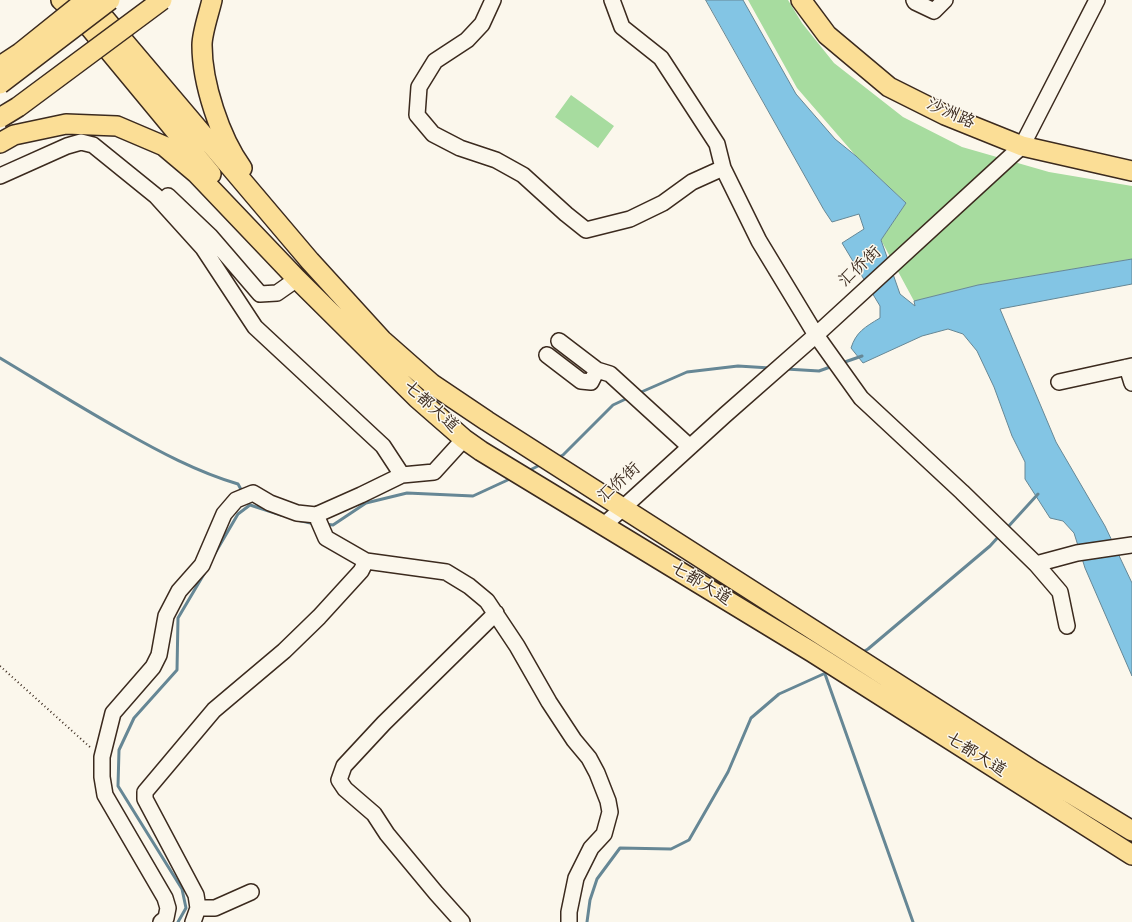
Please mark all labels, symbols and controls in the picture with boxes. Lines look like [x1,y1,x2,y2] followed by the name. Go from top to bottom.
[923,95,977,135] street label: 沙洲路
[835,243,887,293] street label: 汇侨街
[398,378,462,438] street label: 七都大道
[594,459,646,509] street label: 汇侨街
[666,559,734,611] street label: 七都大道
[941,729,1009,783] street label: 七都大道

